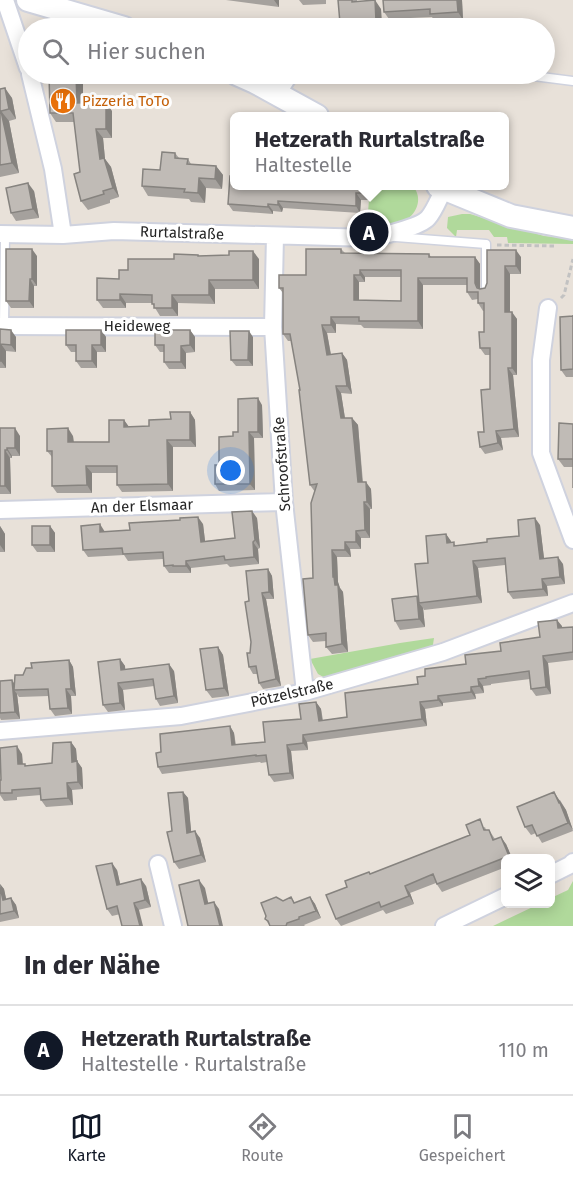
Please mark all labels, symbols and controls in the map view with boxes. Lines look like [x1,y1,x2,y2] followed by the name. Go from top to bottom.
[18,18,555,84] search box
[39,35,72,68] icon: search
[87,38,206,65] text: Hier suchen
[48,86,78,116] restaurant icon: Pizzeria ToTo
[82,92,170,110] place label: Pizzeria ToTo
[230,112,509,190] popup
[254,126,485,153] text: Hetzerath Rurtalstraße
[254,153,352,177] text: Haltestelle
[350,210,388,254] pin: A
[140,223,224,243] street label: Rurtalstraße
[104,317,170,335] street label: Heideweg
[270,416,294,512] street label: Schroofstraße
[216,456,245,485] your location
[90,495,194,517] street label: An der Elsmaar
[249,675,335,711] street label: Pötzelstraße
[501,854,555,908] map controls
[501,854,555,908] button: layers
[24,950,160,981] text: In der Nähe
[81,1025,311,1052] text: Hetzerath Rurtalstraße
[38,1038,49,1062] text: A
[498,1038,549,1062] text: 110 m
[81,1052,306,1076] text: Haltestelle · Rurtalstraße
[68,1110,106,1165] tab: Karte
[241,1110,284,1165] tab: Route
[419,1110,505,1165] tab: Gespeichert

